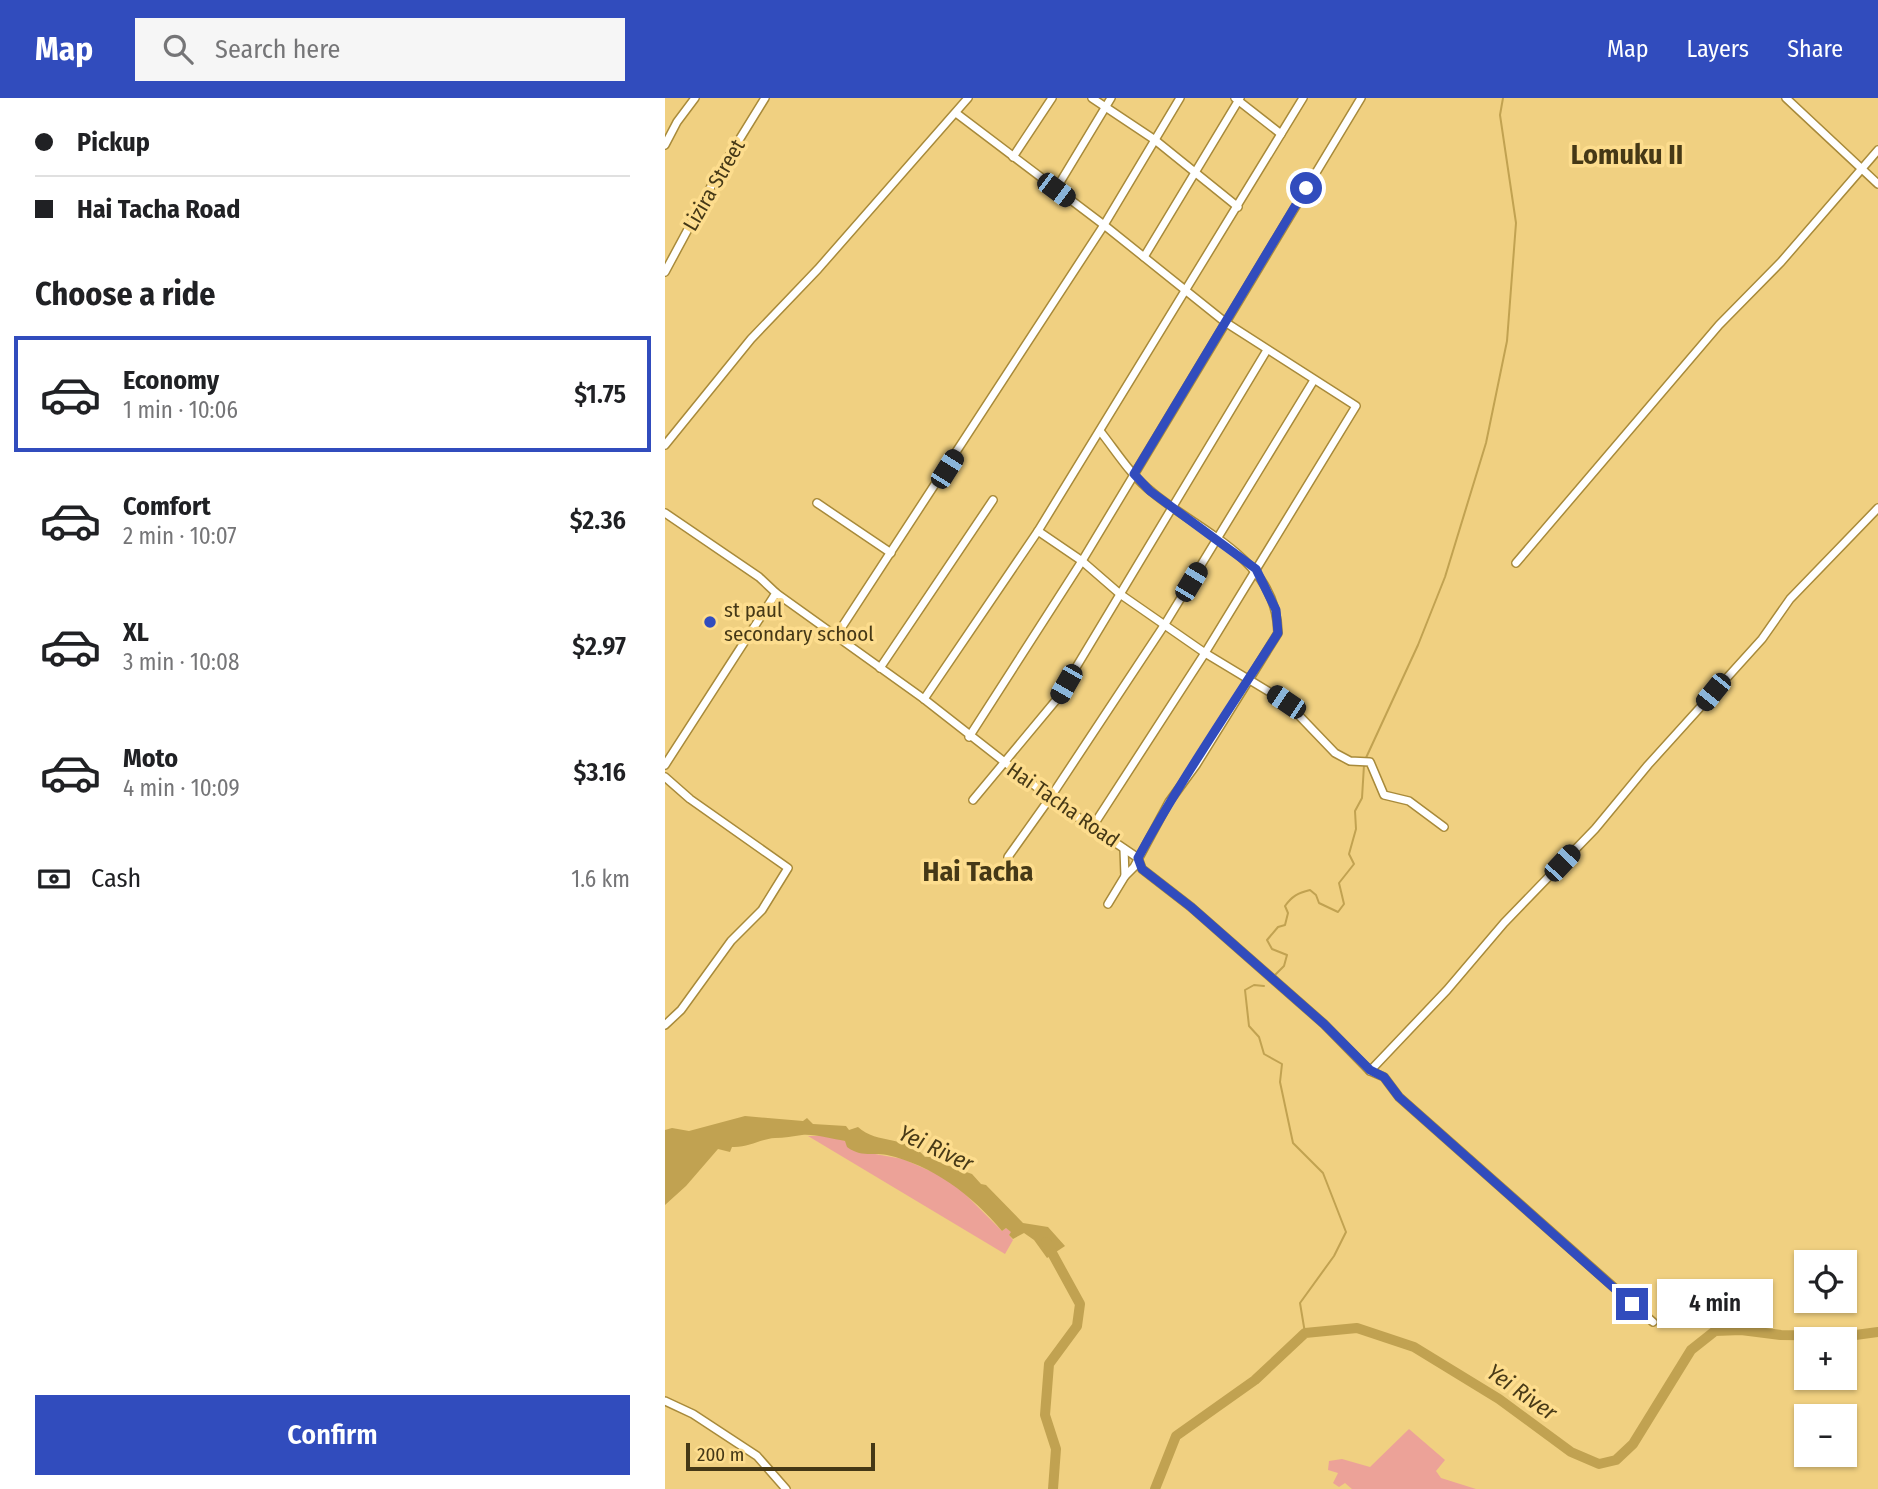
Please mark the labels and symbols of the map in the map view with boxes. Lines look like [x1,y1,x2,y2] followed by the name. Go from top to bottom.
[677,134,751,236] street label: Lizira Street
[1571,138,1683,171] district label: Lomuku II
[1033,169,1080,211] car
[1290,172,1322,204] route start
[927,446,968,492] car
[1172,559,1211,605] car
[724,597,874,647] place label: st paul secondary school
[702,614,718,630] marker: st paul secondary school
[1047,661,1086,707] car
[1692,669,1735,715] car
[1263,682,1310,722] car
[1002,757,1124,853] street label: Hai Tacha Road
[1540,840,1585,886] car
[923,855,1034,888] district label: Hai Tacha
[894,1119,979,1178] water label: Yei River
[1657,1280,1772,1328] callout: 4 min
[1616,1288,1648,1320] route end
[1482,1358,1563,1427] water label: Yei River
[686,1440,875,1472] scale bar

